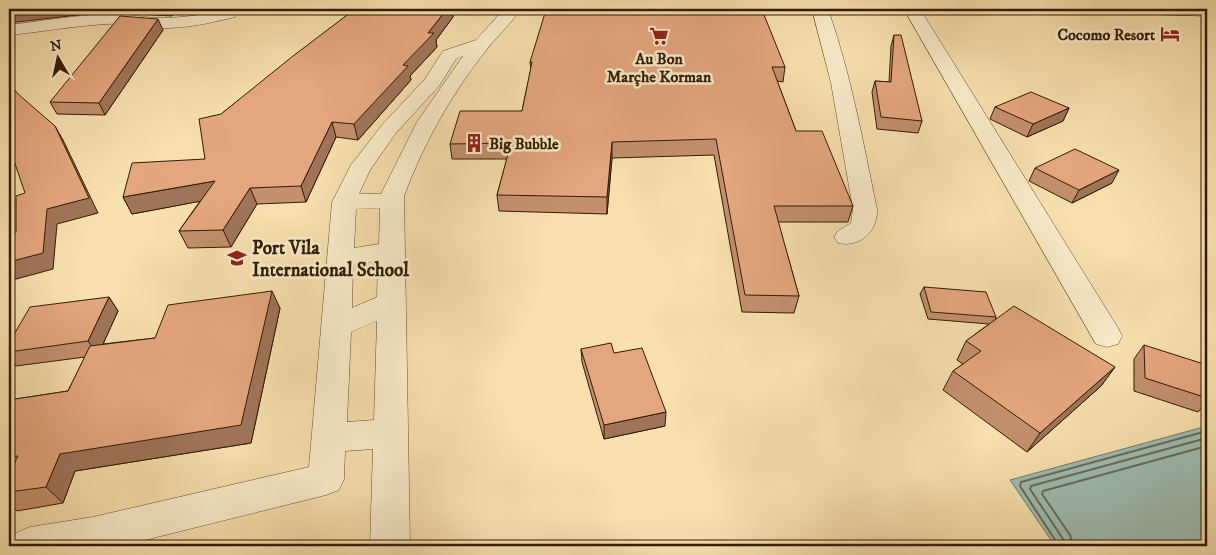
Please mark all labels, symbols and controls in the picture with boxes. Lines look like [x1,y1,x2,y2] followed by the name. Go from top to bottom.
[1159,23,1181,45] hotel icon: Cocomo Resort
[648,25,670,47] supermarket icon: Au Bon Marçhe Korman
[1057,25,1156,45] place label: Cocomo Resort
[32,32,82,82] north arrow
[49,36,64,56] text: N
[607,49,712,87] place label: Au Bon Marçhe Korman
[463,132,485,154] building icon: Big Bubble
[489,134,559,154] place label: Big Bubble
[252,237,409,282] place label: Port Vila International School
[226,247,248,269] school or university icon: Port Vila International School

